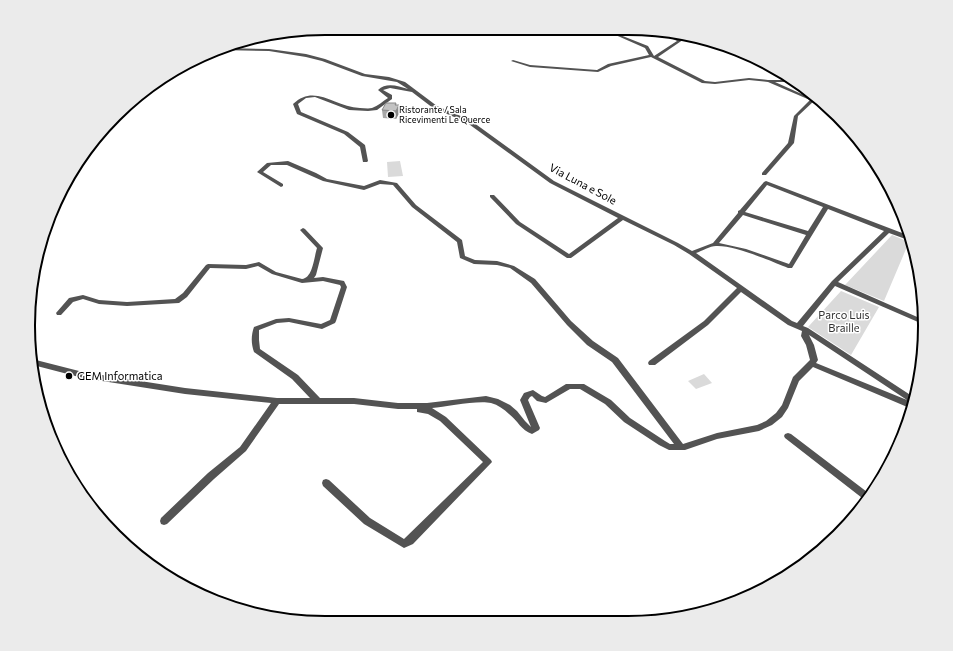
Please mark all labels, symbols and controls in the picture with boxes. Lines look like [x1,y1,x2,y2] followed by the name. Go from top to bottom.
[399,104,490,125] place label: Ristorante / Sala Ricevimenti Le Querce
[386,110,396,120] marker: Ristorante / Sala Ricevimenti Le Querce
[547,160,619,207] street label: Via Luna e Sole
[818,308,870,334] park label: Parco Luis Braille
[77,369,163,382] place label: GEM Informatica
[64,371,74,381] marker: GEM Informatica

